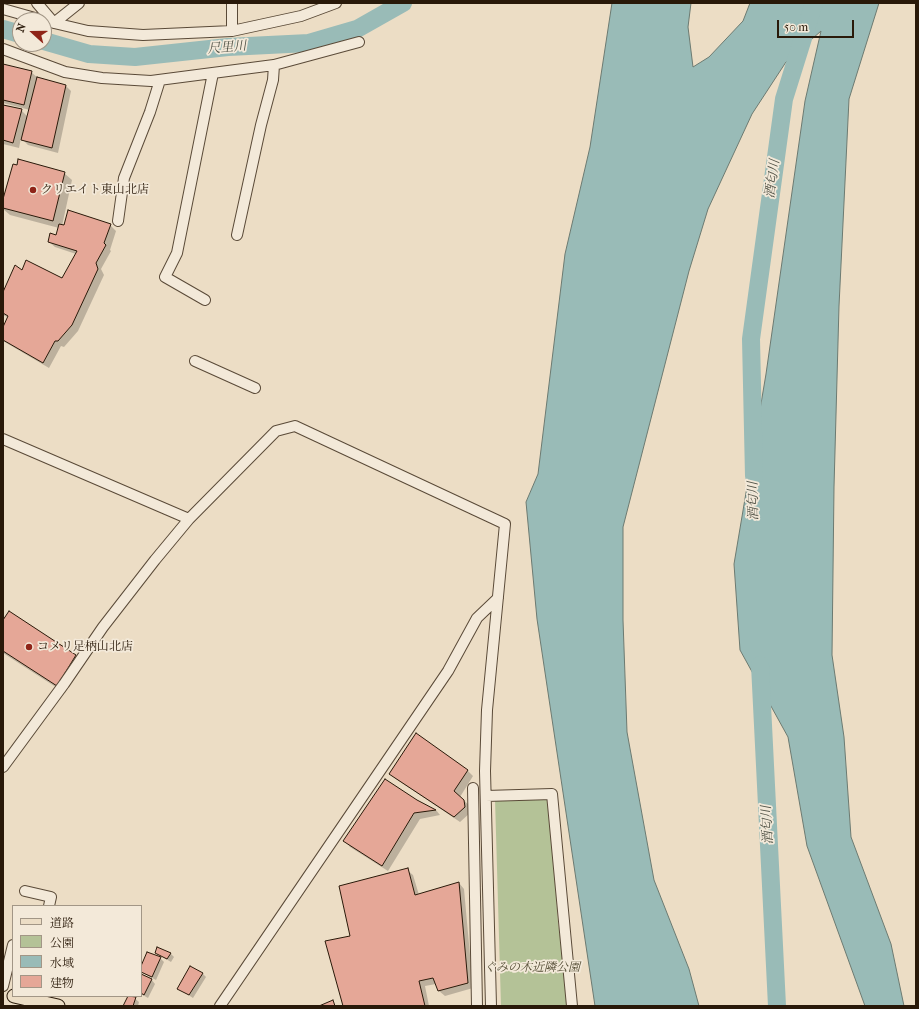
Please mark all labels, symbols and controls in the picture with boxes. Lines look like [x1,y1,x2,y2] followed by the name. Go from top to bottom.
[12,12,52,52] north arrow
[779,12,856,38] scale bar
[784,20,808,34] text: 50 m
[14,22,29,34] text: N
[207,39,247,57] water label: 尺里川
[763,159,783,199] water label: 酒匂川
[41,183,149,197] place label: クリエイト東山北店
[28,185,38,195] marker: クリエイト東山北店
[746,481,762,521] water label: 酒匂川
[37,640,133,654] place label: コメリ足柄山北店
[24,642,34,652] marker: コメリ足柄山北店
[759,805,777,845] water label: 酒匂川
[12,905,142,997] legend
[50,916,74,930] text: 道路
[50,936,74,950] text: 公園
[50,956,74,970] text: 水域
[484,961,580,975] park label: ぐみの木近隣公園
[50,976,74,990] text: 建物

